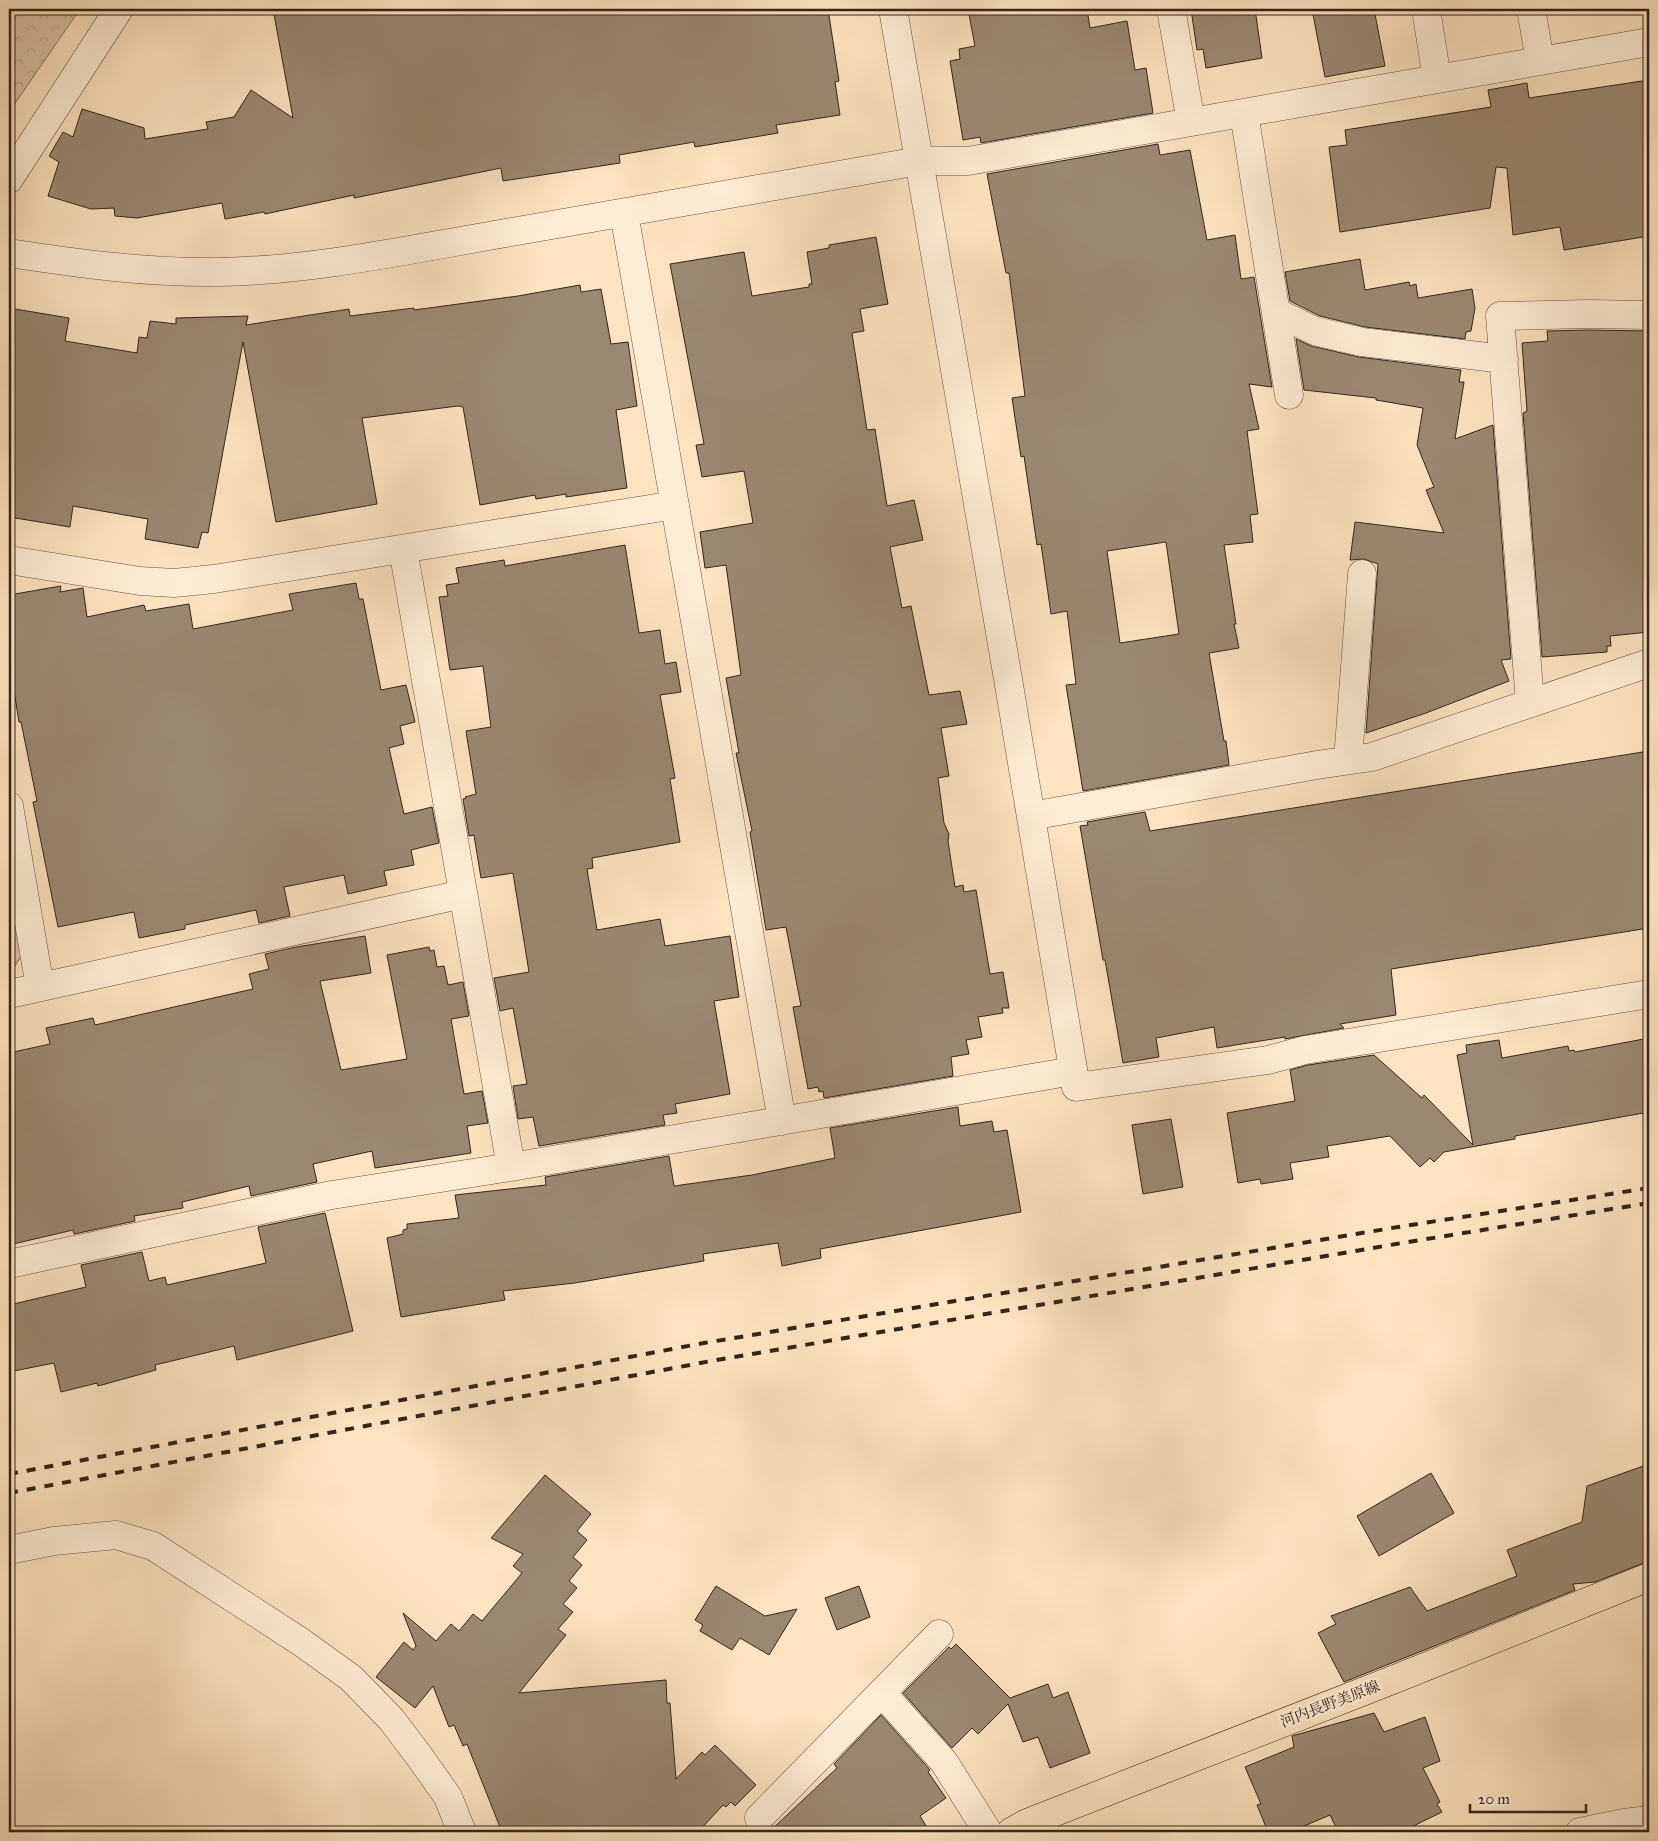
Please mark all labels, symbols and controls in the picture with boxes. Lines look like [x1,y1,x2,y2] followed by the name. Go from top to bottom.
[1278,1677,1382,1731] street label: 河内長野美原線
[1470,1781,1587,1813] scale bar
[1478,1790,1510,1808] text: 20 m

